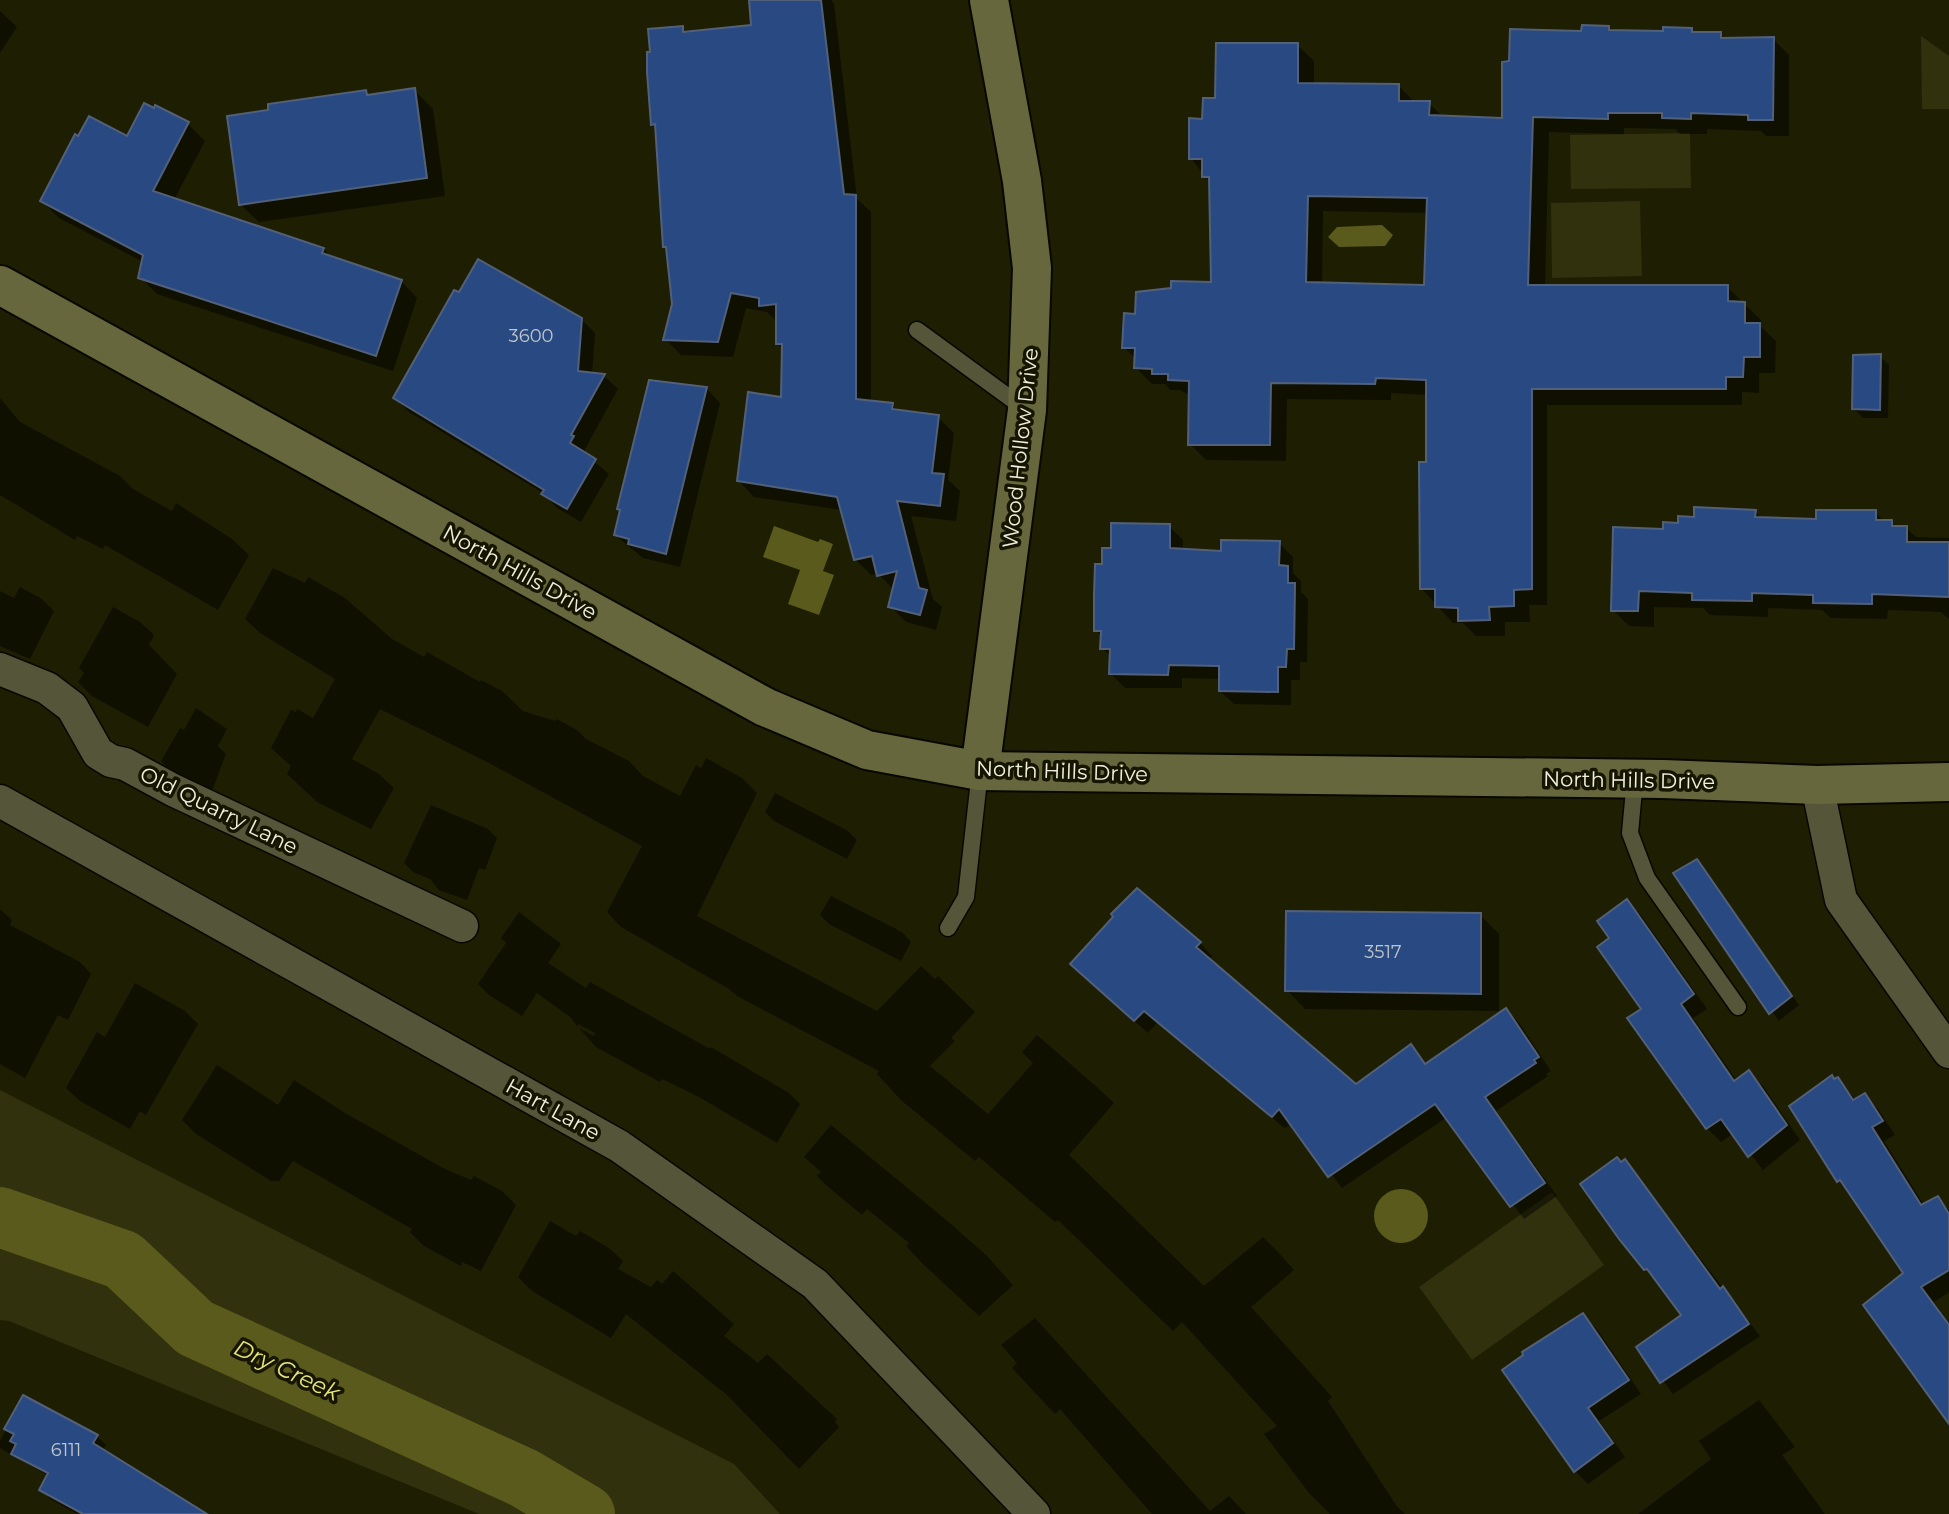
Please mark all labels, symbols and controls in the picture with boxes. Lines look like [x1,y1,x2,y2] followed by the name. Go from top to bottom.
[509,325,553,347] house number: 3600
[997,346,1043,550] street label: Wood Hollow Drive
[439,519,601,625] street label: North Hills Drive
[976,756,1148,786] street label: North Hills Drive
[136,761,302,859] street label: Old Quarry Lane
[1543,766,1715,794] street label: North Hills Drive
[1364,941,1402,963] house number: 3517
[502,1073,604,1145] street label: Hart Lane
[230,1333,346,1407] water label: Dry Creek
[51,1439,81,1461] house number: 6111

